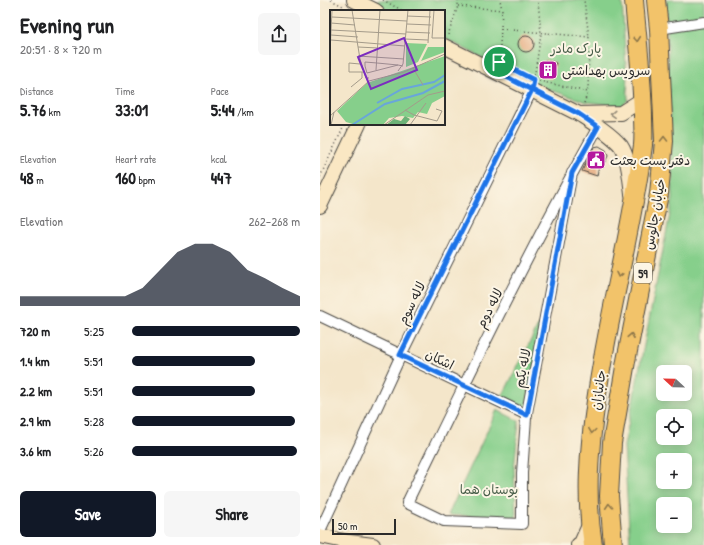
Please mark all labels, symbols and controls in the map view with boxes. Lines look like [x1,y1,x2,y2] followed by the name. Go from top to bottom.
[20,10,114,40] text: Evening run
[330,10,445,125] inset map
[258,13,300,55] button: share
[633,36,642,42] one-way arrow
[550,39,602,57] park label: پارک مادر
[20,40,102,58] text: 20:51 · 8 × 720 m
[482,45,516,79] pin
[488,51,510,73] icon: arrive
[537,59,559,81] building icon: سرویس بهداشتی
[562,61,650,80] place label: سرویس بهداشتی
[20,84,54,98] text: Distance
[115,84,135,98] text: Time
[211,84,229,98] text: Pace
[20,98,46,121] text: 5.76
[115,98,148,121] text: 33:01
[211,98,235,121] text: 5:44
[46,105,61,119] text: km
[235,105,254,119] text: /km
[610,110,616,118] one-way arrow
[660,136,668,142] one-way arrow
[585,149,607,171] public building icon: دفتر پست بعثت
[610,151,690,169] place label: دفتر پست بعثت
[20,152,57,166] text: Elevation
[115,152,156,166] text: Heart rate
[211,152,227,166] text: kcal
[20,166,34,189] text: 48
[115,166,136,189] text: 160
[211,166,232,189] text: 447
[34,173,44,187] text: m
[136,173,155,187] text: bpm
[639,177,669,251] street label: خیابان چالوس
[20,212,63,230] text: Elevation
[248,212,300,230] text: 262–268 m
[634,263,652,283] road number: 59
[615,272,623,278] one-way arrow
[393,278,431,328] street label: لاله سوم
[471,285,508,332] street label: لاله دوم
[20,322,50,340] text: 720 m
[84,322,104,340] text: 5:25
[626,333,635,339] one-way arrow
[423,344,457,374] street label: اشکان
[509,347,537,390] street label: لاله یکم
[20,352,50,370] text: 1.4 km
[84,352,103,370] text: 5:51
[656,365,692,401] north arrow
[656,365,692,533] map controls
[586,369,610,411] street label: جانبازان
[20,382,52,400] text: 2.2 km
[84,382,103,400] text: 5:51
[656,409,692,445] button: locate
[20,412,51,430] text: 2.9 km
[84,412,104,430] text: 5:28
[588,428,597,434] one-way arrow
[20,442,51,460] text: 3.6 km
[84,442,104,460] text: 5:26
[656,453,692,489] button: +
[460,480,518,498] park label: بوستان هما
[20,491,156,537] button: Save
[164,491,300,537] button: Share
[656,497,692,533] button: −
[605,503,614,509] one-way arrow
[332,517,396,536] scale bar
[338,519,358,533] text: 50 m

